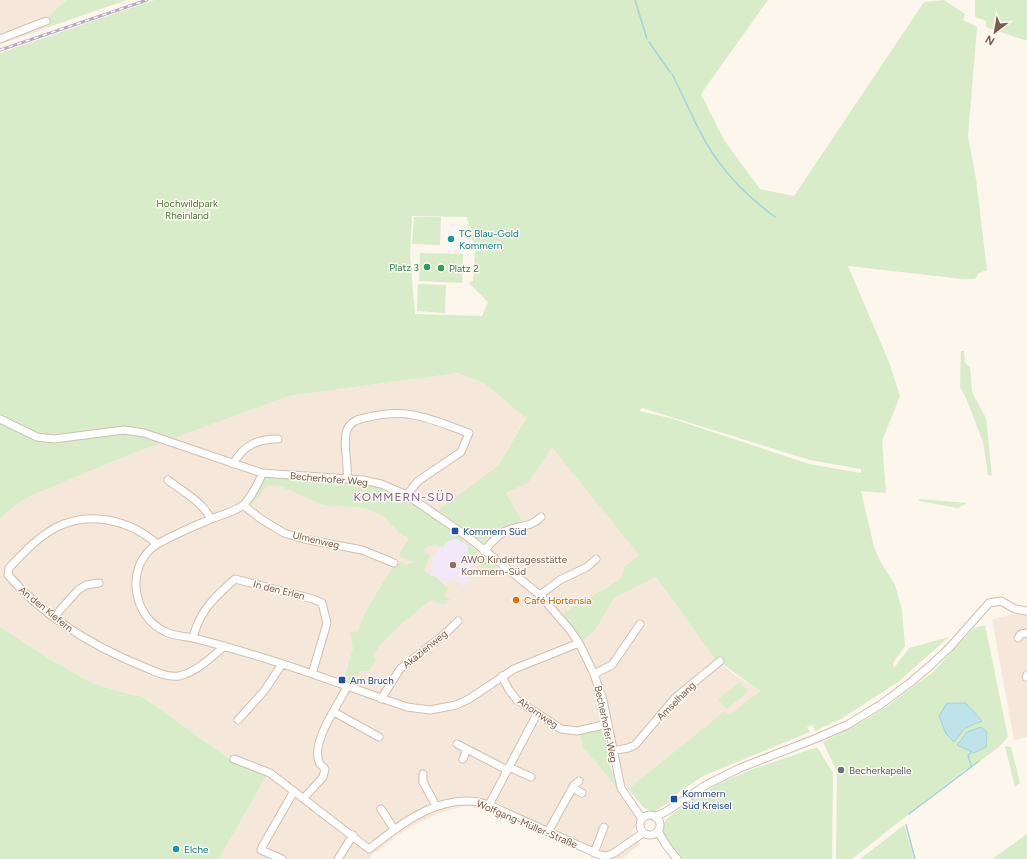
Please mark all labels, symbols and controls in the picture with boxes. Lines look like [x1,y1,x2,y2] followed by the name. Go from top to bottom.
[975,12,1015,52] north arrow
[983,32,997,48] text: N
[156,197,218,222] park label: Hochwildpark Rheinland
[459,227,519,252] place label: TC Blau-Gold Kommern
[446,234,456,244] marker: TC Blau-Gold Kommern
[389,261,419,274] place label: Platz 3
[422,262,432,272] marker: Platz 3
[449,262,479,275] place label: Platz 2
[436,263,446,273] marker: Platz 2
[289,469,369,489] street label: Becherhofer Weg
[354,490,454,504] district label: KOMMERN-SÜD
[463,525,526,538] place label: Kommern Süd
[450,526,460,536] marker: Kommern Süd
[291,528,341,552] street label: Ulmenweg
[461,553,568,578] place label: AWO Kindertagesstätte Kommern-Süd
[448,560,458,570] marker: AWO Kindertagesstätte Kommern-Süd
[252,577,307,603] street label: In den Erlen
[16,583,76,635] street label: An den Kiefern
[524,594,591,607] place label: Café Hortensia
[511,595,521,605] marker: Café Hortensia
[400,627,450,671] street label: Akazienweg
[350,674,394,687] place label: Am Bruch
[337,675,347,685] marker: Am Bruch
[654,679,698,723] street label: Amselhang
[592,684,621,764] street label: Becherhofer Weg
[515,695,561,731] street label: Ahornweg
[849,764,912,777] place label: Becherkapelle
[836,765,846,775] marker: Becherkapelle
[682,787,732,812] place label: Kommern Süd Kreisel
[669,794,679,804] marker: Kommern Süd Kreisel
[475,797,580,851] street label: Wolfgang-Müller-Straße
[184,843,209,856] place label: Elche
[171,844,181,854] marker: Elche

